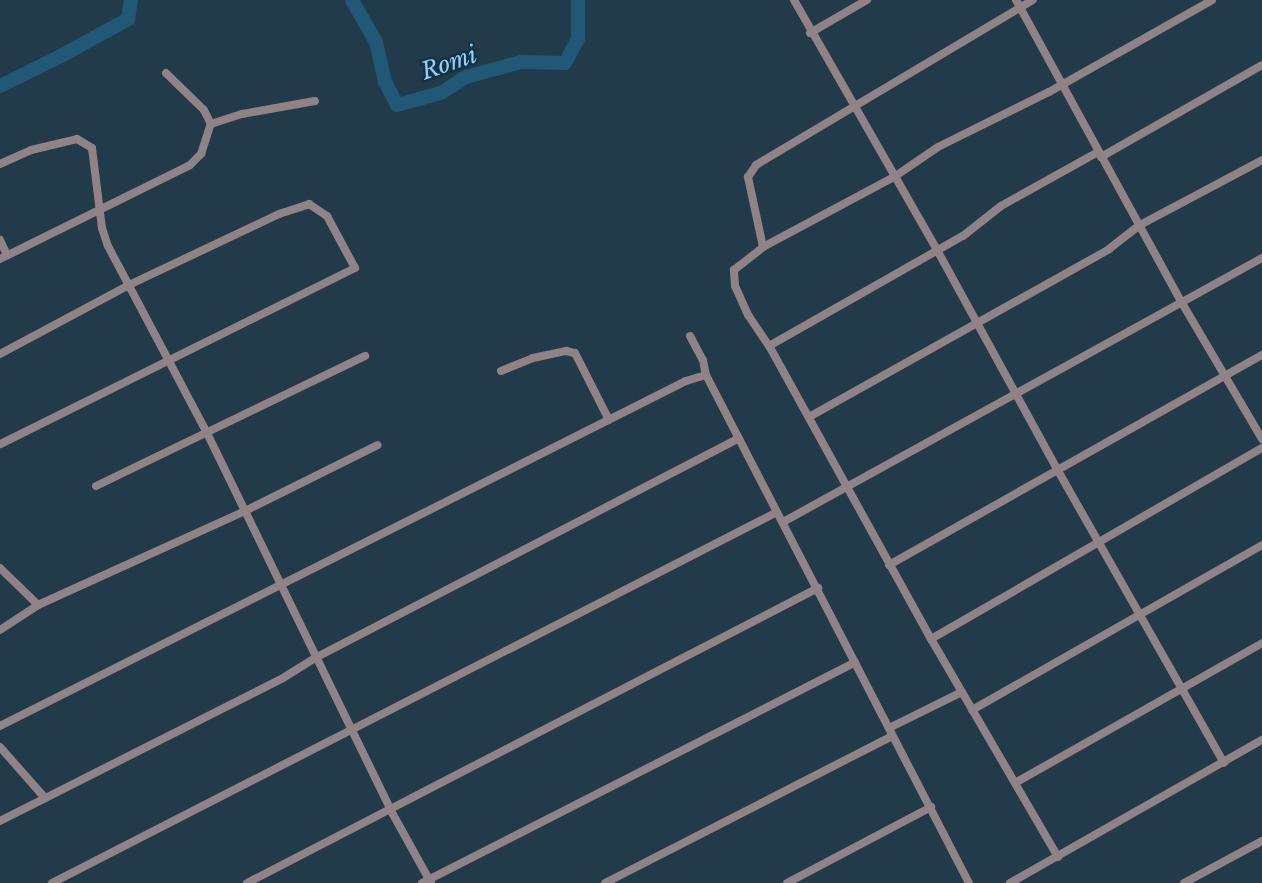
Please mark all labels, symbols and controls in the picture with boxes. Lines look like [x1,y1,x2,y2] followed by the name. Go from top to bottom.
[418,41,480,85] water label: Romi

